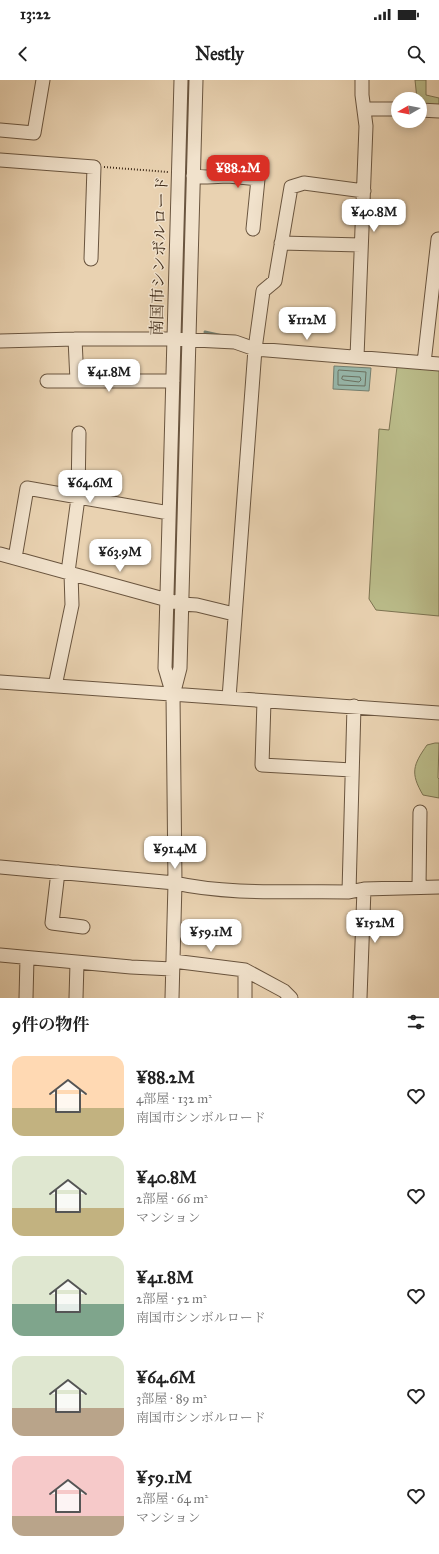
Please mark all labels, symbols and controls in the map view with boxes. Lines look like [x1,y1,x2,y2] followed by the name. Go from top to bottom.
[20,5,50,23] text: 13:22
[12,43,34,65] icon: back
[195,43,244,65] text: Nestly
[405,43,427,65] icon: search
[391,92,427,128] north arrow
[391,92,427,128] map controls
[205,155,271,189] pin: ¥88.2M
[216,160,260,176] text: ¥88.2M
[147,176,171,336] street label: 南国市シンボルロード
[341,199,407,233] pin: ¥40.8M
[351,204,397,220] text: ¥40.8M
[279,307,335,341] pin: ¥112M
[288,312,326,328] text: ¥112M
[76,359,142,393] pin: ¥41.8M
[87,364,131,380] text: ¥41.8M
[57,470,123,504] pin: ¥64.6M
[67,475,113,491] text: ¥64.6M
[87,539,153,573] pin: ¥63.9M
[98,544,142,560] text: ¥63.9M
[142,836,208,870] pin: ¥91.4M
[153,841,197,857] text: ¥91.4M
[347,910,403,944] pin: ¥152M
[355,915,395,931] text: ¥152M
[178,919,244,953] pin: ¥59.1M
[190,924,232,940] text: ¥59.1M
[405,1011,427,1033] icon: filters
[12,1014,89,1035] text: 9件の物件
[136,1067,195,1088] text: ¥88.2M
[44,1072,92,1120] icon: home
[405,1085,427,1107] icon: heart
[136,1091,212,1107] text: 4部屋 · 132 m²
[136,1110,266,1126] text: 南国市シンボルロード
[136,1167,197,1188] text: ¥40.8M
[44,1172,92,1220] icon: home
[405,1185,427,1207] icon: heart
[136,1191,208,1207] text: 2部屋 · 66 m²
[136,1210,200,1226] text: マンション
[136,1267,193,1288] text: ¥41.8M
[44,1272,92,1320] icon: home
[405,1285,427,1307] icon: heart
[136,1291,207,1307] text: 2部屋 · 52 m²
[136,1310,266,1326] text: 南国市シンボルロード
[136,1367,196,1388] text: ¥64.6M
[44,1372,92,1420] icon: home
[405,1385,427,1407] icon: heart
[136,1391,207,1407] text: 3部屋 · 89 m²
[136,1410,266,1426] text: 南国市シンボルロード
[136,1467,192,1488] text: ¥59.1M
[44,1472,92,1520] icon: home
[405,1485,427,1507] icon: heart
[136,1491,208,1507] text: 2部屋 · 64 m²
[136,1510,200,1526] text: マンション

